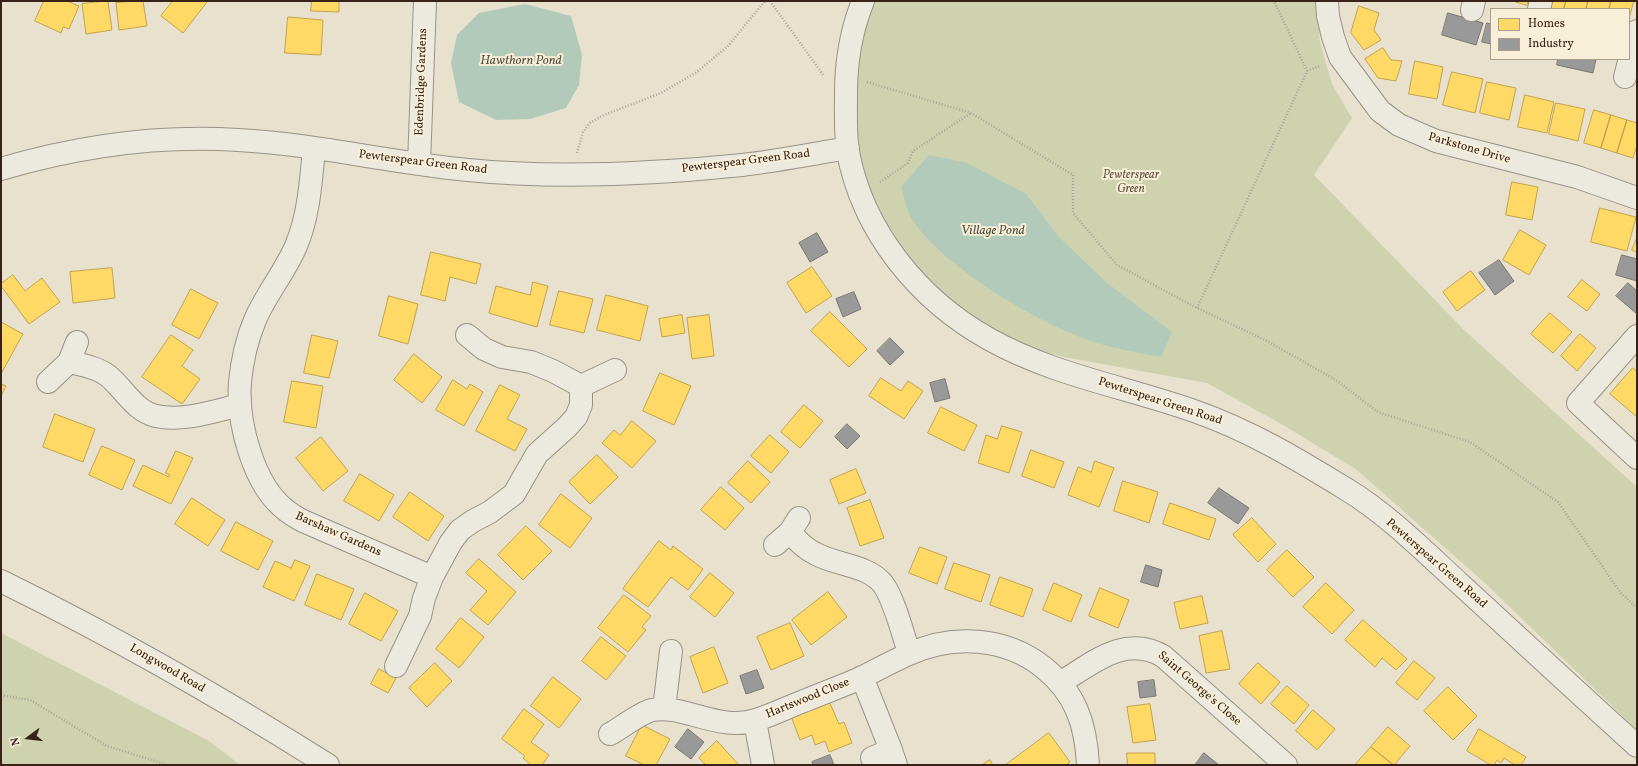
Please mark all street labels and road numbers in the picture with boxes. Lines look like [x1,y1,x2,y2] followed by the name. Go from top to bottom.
[413,28,431,136] street label: Edenbridge Gardens
[1426,130,1512,168] street label: Parkstone Drive
[681,147,811,177] street label: Pewterspear Green Road
[358,148,488,178] street label: Pewterspear Green Road
[1096,375,1224,429] street label: Pewterspear Green Road
[293,510,383,560] street label: Barshaw Gardens
[1382,516,1490,612] street label: Pewterspear Green Road
[127,642,207,696] street label: Longwood Road
[1154,649,1244,729] street label: Saint George's Close
[764,676,852,722] street label: Hartswood Close

